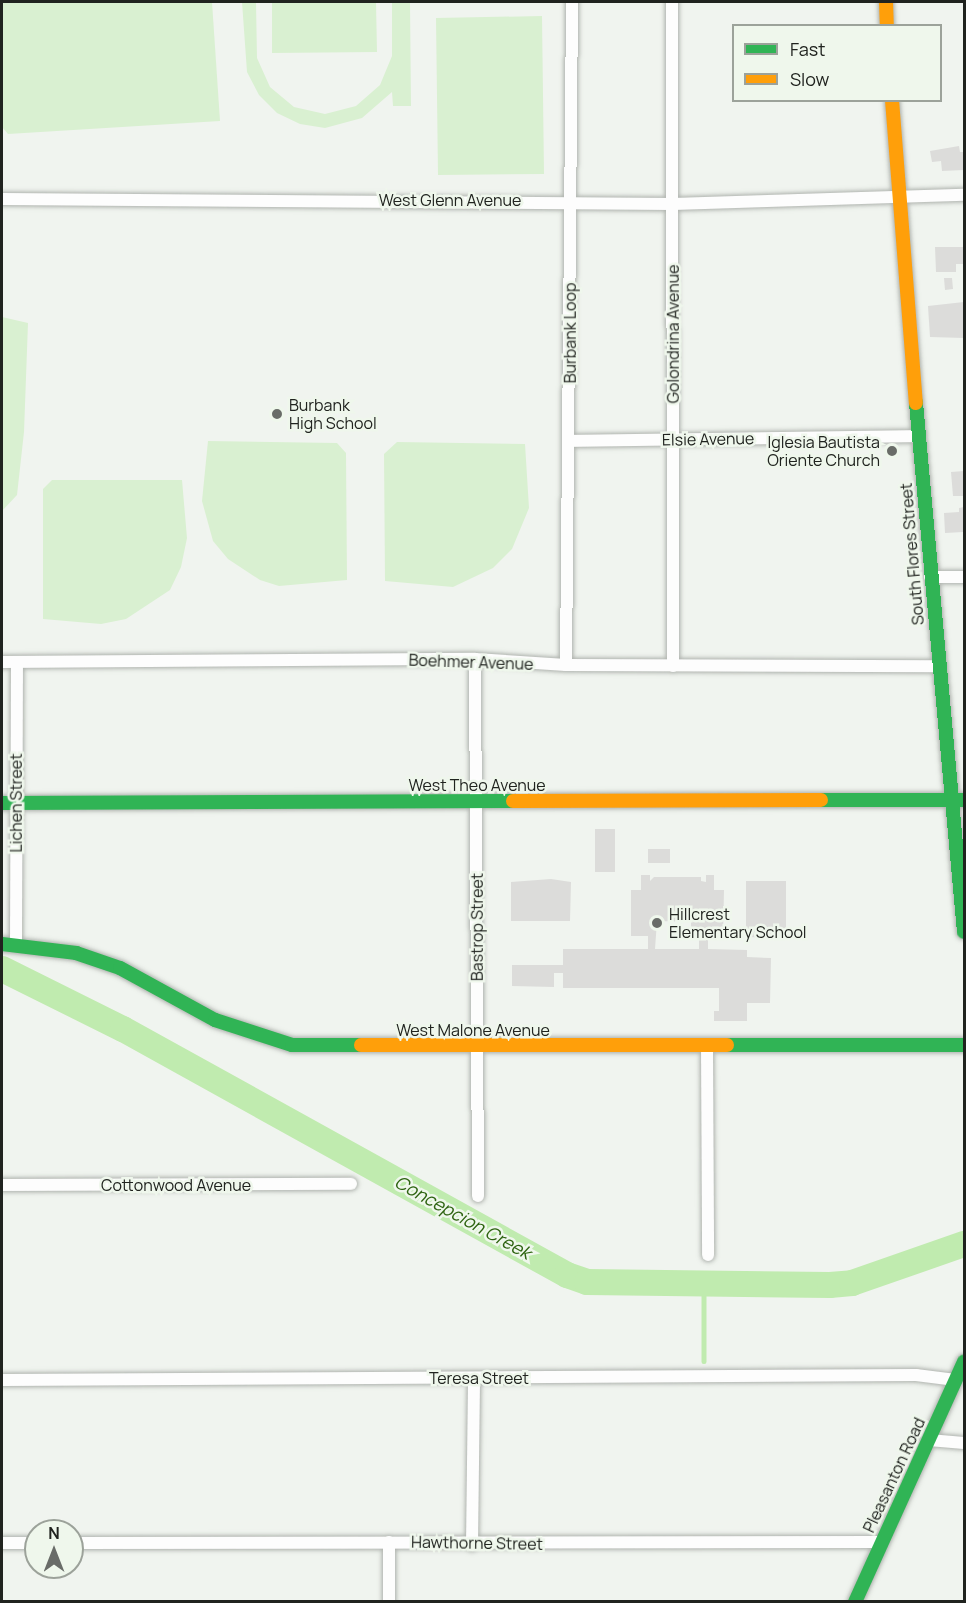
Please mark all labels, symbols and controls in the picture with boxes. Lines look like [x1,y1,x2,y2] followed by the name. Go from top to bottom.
[732,24,942,102] legend
[790,37,825,61] text: Fast
[790,67,829,91] text: Slow
[379,190,521,210] street label: West Glenn Avenue
[663,265,683,403] street label: Golondrina Avenue
[560,283,580,383] street label: Burbank Loop
[289,395,377,433] place label: Burbank High School
[270,407,284,421] marker: Burbank High School
[662,429,754,449] street label: Elsie Avenue
[767,432,880,470] place label: Iglesia Bautista Oriente Church
[885,444,899,458] marker: Iglesia Bautista Oriente Church
[896,482,928,626] street label: South Flores Street
[408,650,534,674] street label: Boehmer Avenue
[6,753,26,853] street label: Lichen Street
[408,775,546,795] street label: West Theo Avenue
[467,873,487,981] street label: Bastrop Street
[669,904,807,942] place label: Hillcrest Elementary School
[650,916,664,930] marker: Hillcrest Elementary School
[396,1020,550,1040] street label: West Malone Avenue
[391,1171,535,1263] water label: Concepcion Creek
[101,1175,251,1195] street label: Cottonwood Avenue
[429,1368,529,1388] street label: Teresa Street
[859,1415,929,1535] street label: Pleasanton Road
[24,1519,84,1579] north arrow
[48,1522,60,1544] text: N
[411,1532,543,1554] street label: Hawthorne Street

